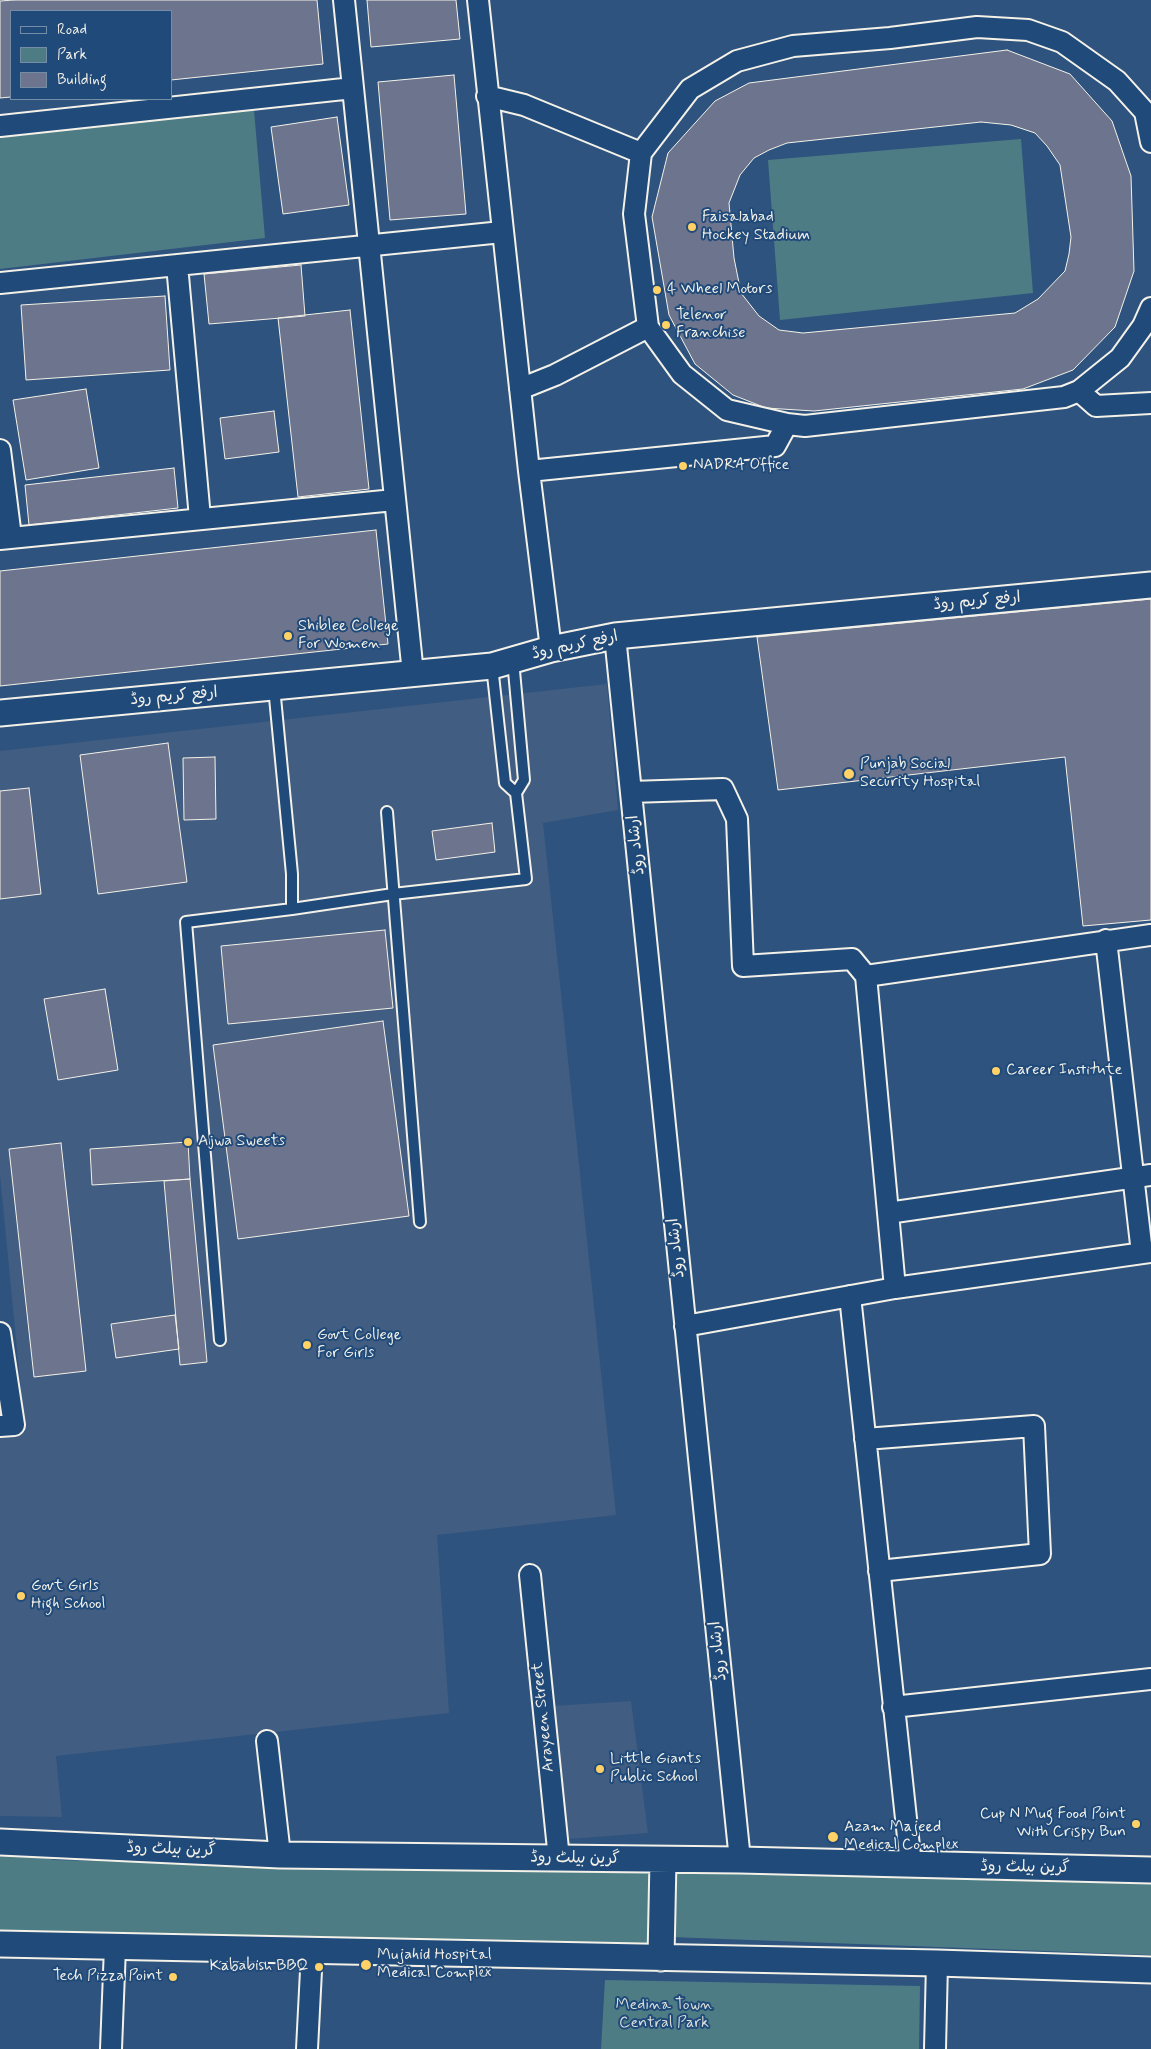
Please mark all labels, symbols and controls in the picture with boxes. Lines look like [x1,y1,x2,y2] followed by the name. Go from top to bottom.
[10,10,172,100] legend
[57,20,87,40] text: Road
[57,45,87,65] text: Park
[57,70,107,90] text: Building
[702,208,810,246] place label: Faisalabad Hockey Stadium
[686,221,698,233] marker: Faisalabad Hockey Stadium
[667,280,773,300] place label: 4 Wheel Motors
[651,284,663,296] marker: 4 Wheel Motors
[676,306,745,344] place label: Telenor Franchise
[660,319,672,331] marker: Telenor Franchise
[693,456,789,476] place label: NADRA Office
[677,460,689,472] marker: NADRA Office
[933,589,1021,615] street label: ارفع کریم روڈ
[298,617,398,655] place label: Shiblee College For Women
[530,628,620,664] street label: ارفع کریم روڈ
[282,630,294,642] marker: Shiblee College For Women
[130,684,218,710] street label: ارفع کریم روڈ
[860,755,980,793] place label: Punjab Social Security Hospital
[842,767,856,781] marker: Punjab Social Security Hospital
[624,814,650,876] street label: ارشاد روڈ
[1006,1061,1122,1081] place label: Career Institute
[990,1065,1002,1077] marker: Career Institute
[198,1132,285,1152] place label: Ajwa Sweets
[182,1136,194,1148] marker: Ajwa Sweets
[664,1217,690,1279] street label: ارشاد روڈ
[317,1326,401,1364] place label: Govt College For Girls
[301,1339,313,1351] marker: Govt College For Girls
[31,1577,106,1615] place label: Govt Girls High School
[15,1590,27,1602] marker: Govt Girls High School
[706,1620,732,1682] street label: ارشاد روڈ
[529,1661,559,1773] street label: Arayeen Street
[610,1750,701,1788] place label: Little Giants Public School
[594,1763,606,1775] marker: Little Giants Public School
[980,1805,1126,1843] place label: Cup N Mug Food Point With Crispy Bun
[844,1818,958,1856] place label: Azam Majeed Medical Complex
[1130,1818,1142,1830] marker: Cup N Mug Food Point With Crispy Bun
[826,1830,840,1844] marker: Azam Majeed Medical Complex
[126,1839,216,1861] street label: گرین بیلٹ روڈ
[530,1849,620,1869] street label: گرین بیلٹ روڈ
[980,1858,1070,1878] street label: گرین بیلٹ روڈ
[377,1946,492,1984] place label: Mujahid Hospital Medical Complex
[210,1957,309,1977] place label: Kababish BBQ
[359,1958,373,1972] marker: Mujahid Hospital Medical Complex
[313,1961,325,1973] marker: Kababish BBQ
[53,1967,163,1987] place label: Tech Pizza Point
[167,1971,179,1983] marker: Tech Pizza Point
[615,1996,713,2034] park label: Medina Town Central Park

